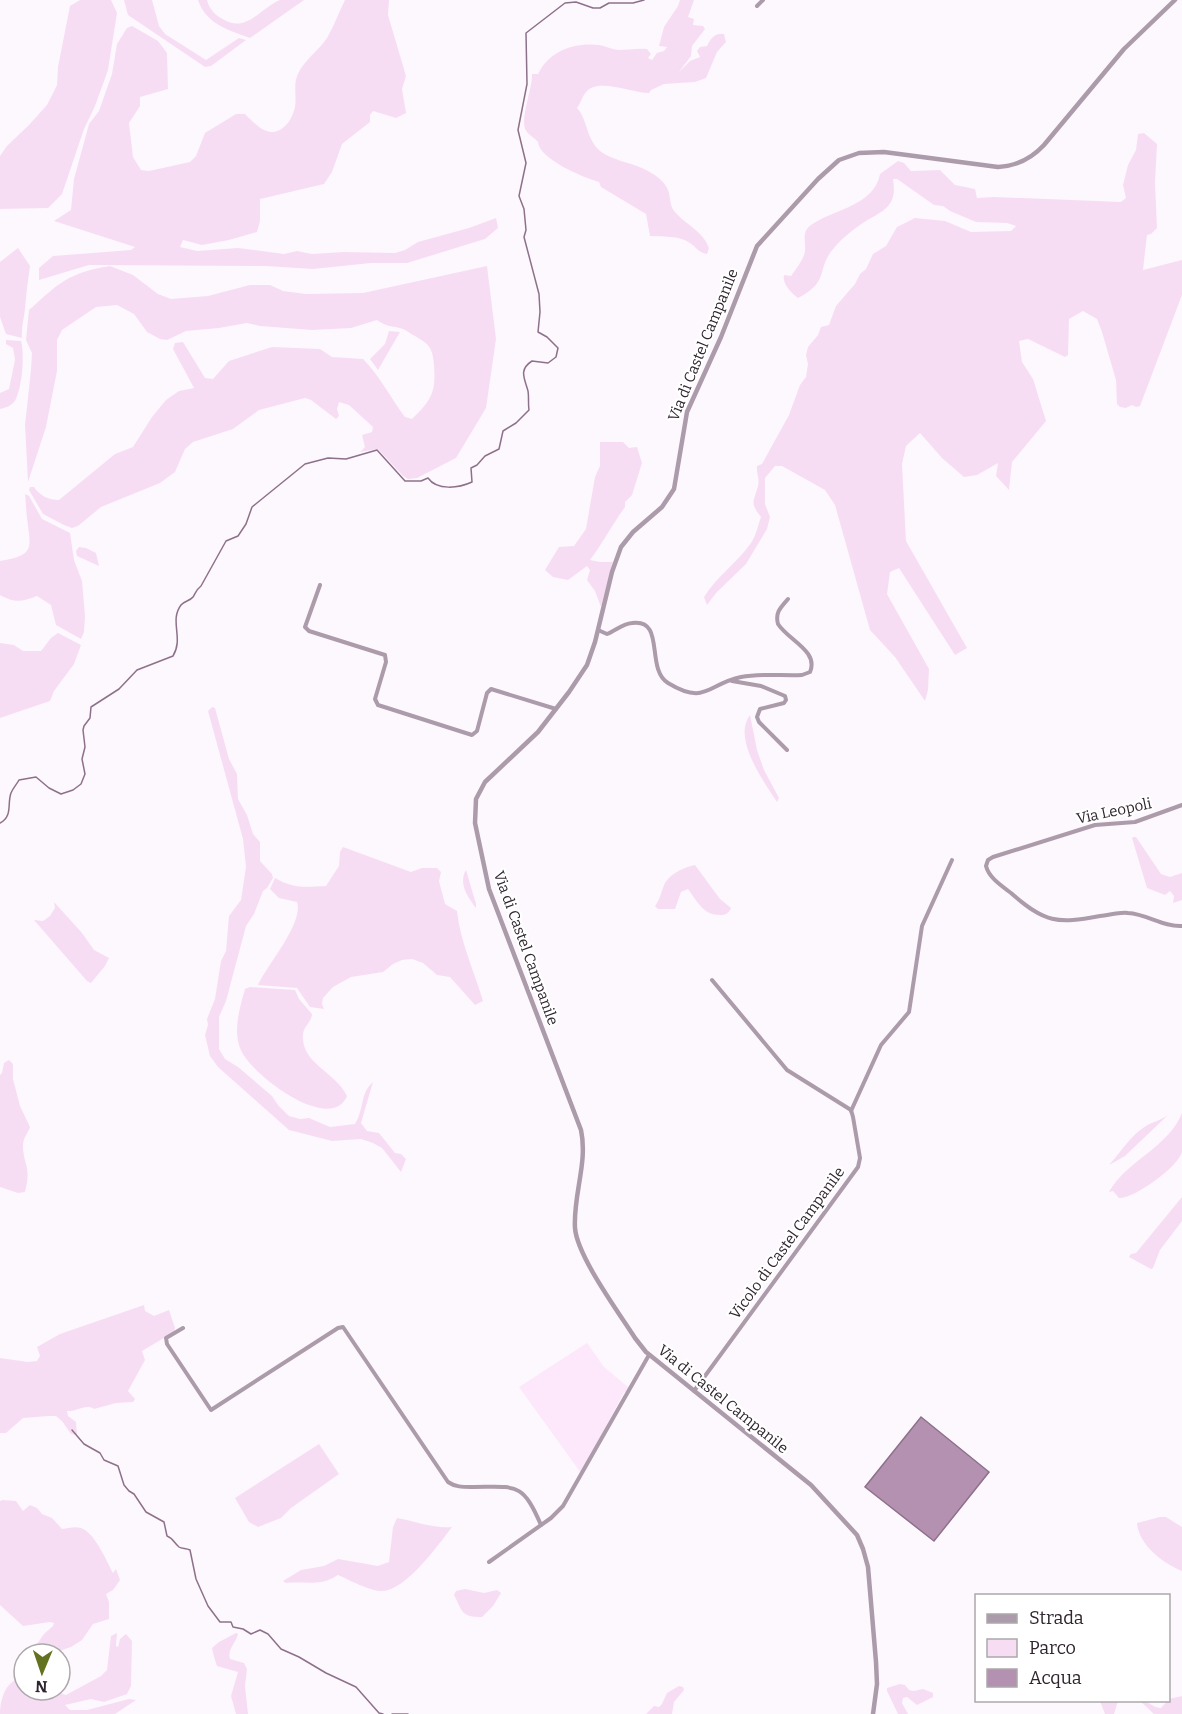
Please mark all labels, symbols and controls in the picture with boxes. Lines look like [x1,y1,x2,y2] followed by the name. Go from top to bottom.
[664,266,742,424] street label: Via di Castel Campanile
[1075,794,1154,828] street label: Via Leopoli
[490,869,562,1027] street label: Via di Castel Campanile
[726,1163,848,1323] street label: Vicolo di Castel Campanile
[654,1341,792,1457] street label: Via di Castel Campanile
[975,1594,1170,1702] legend
[1029,1607,1084,1629] text: Strada
[1029,1637,1076,1659] text: Parco
[12,1642,72,1702] north arrow
[1029,1667,1082,1689] text: Acqua
[35,1677,48,1696] text: N

